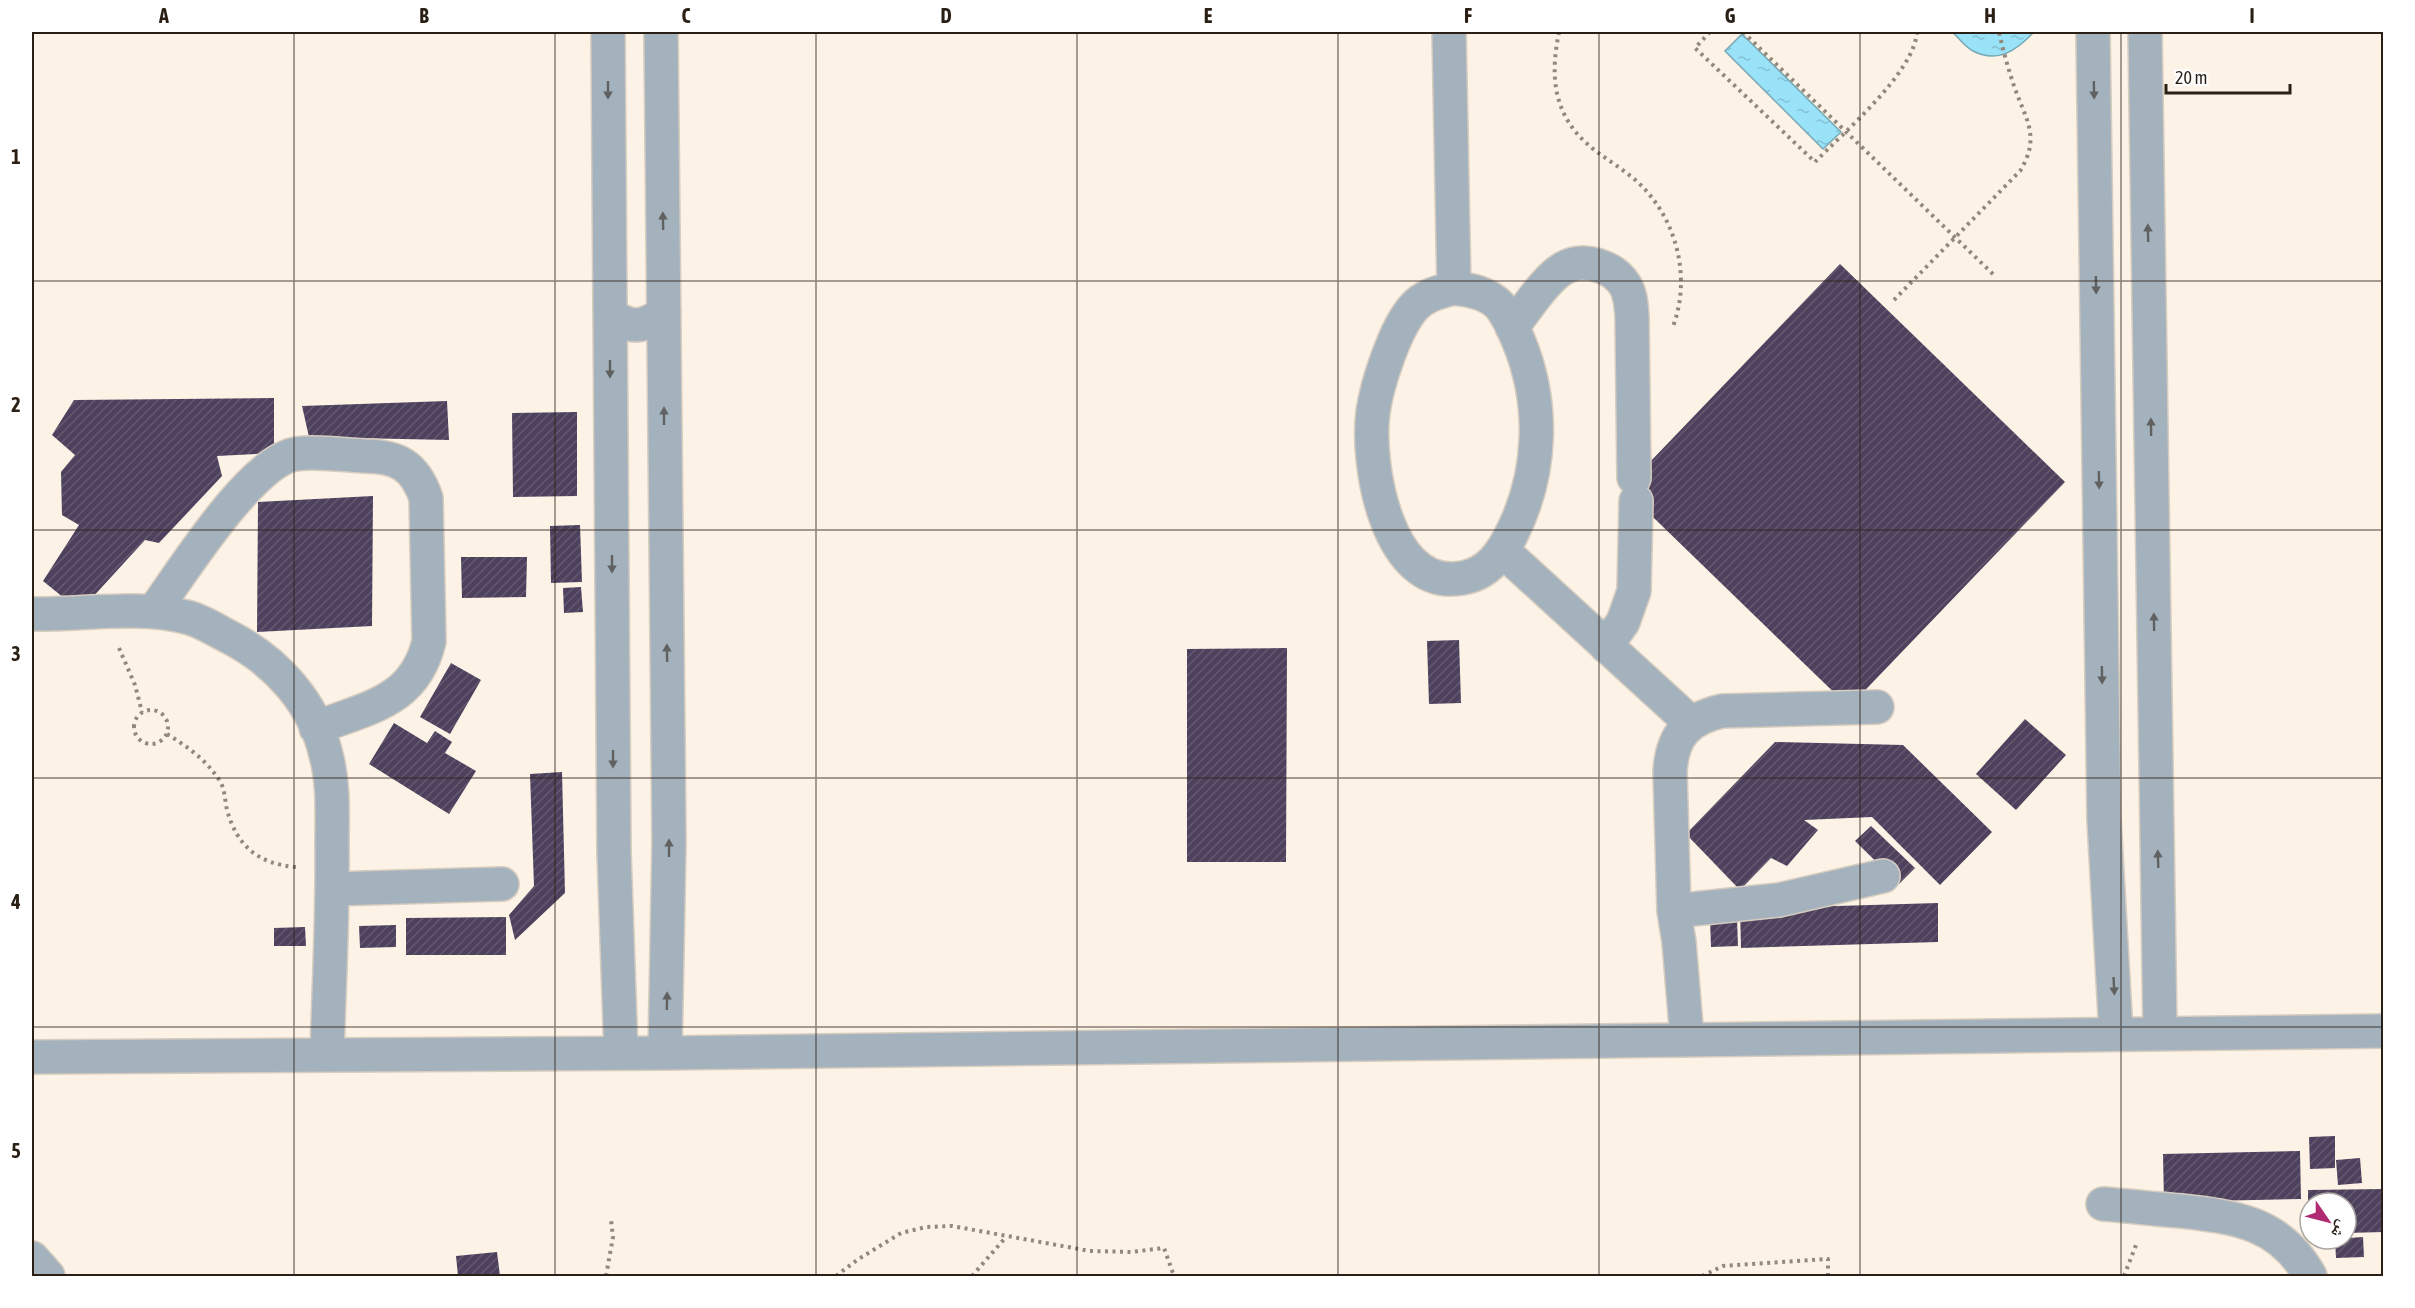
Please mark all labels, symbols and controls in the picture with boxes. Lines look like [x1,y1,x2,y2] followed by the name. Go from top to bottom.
[158,4,169,27] text: A
[419,4,429,27] text: B
[682,4,691,27] text: C
[940,4,952,27] text: D
[1204,4,1213,27] text: E
[1464,4,1472,27] text: F
[1725,4,1736,27] text: G
[1984,4,1996,27] text: H
[2249,4,2255,27] text: I
[2166,57,2290,95] scale bar
[2175,67,2207,88] text: 20 m
[603,80,613,99] one-way arrow
[2089,80,2099,99] one-way arrow
[11,145,21,168] text: 1
[658,211,667,230] one-way arrow
[2143,223,2153,242] one-way arrow
[2092,275,2101,294] one-way arrow
[606,359,615,378] one-way arrow
[11,393,21,416] text: 2
[659,406,669,425] one-way arrow
[2146,418,2156,437] one-way arrow
[2094,470,2104,489] one-way arrow
[607,554,617,573] one-way arrow
[2149,613,2159,632] one-way arrow
[11,642,21,665] text: 3
[662,643,672,662] one-way arrow
[2097,665,2107,684] one-way arrow
[608,749,618,768] one-way arrow
[664,838,674,857] one-way arrow
[2154,850,2163,869] one-way arrow
[10,890,21,913] text: 4
[2109,976,2118,995] one-way arrow
[662,991,671,1010] one-way arrow
[11,1139,21,1162] text: 5
[2298,1191,2358,1251] north arrow
[2327,1217,2353,1242] text: ش

